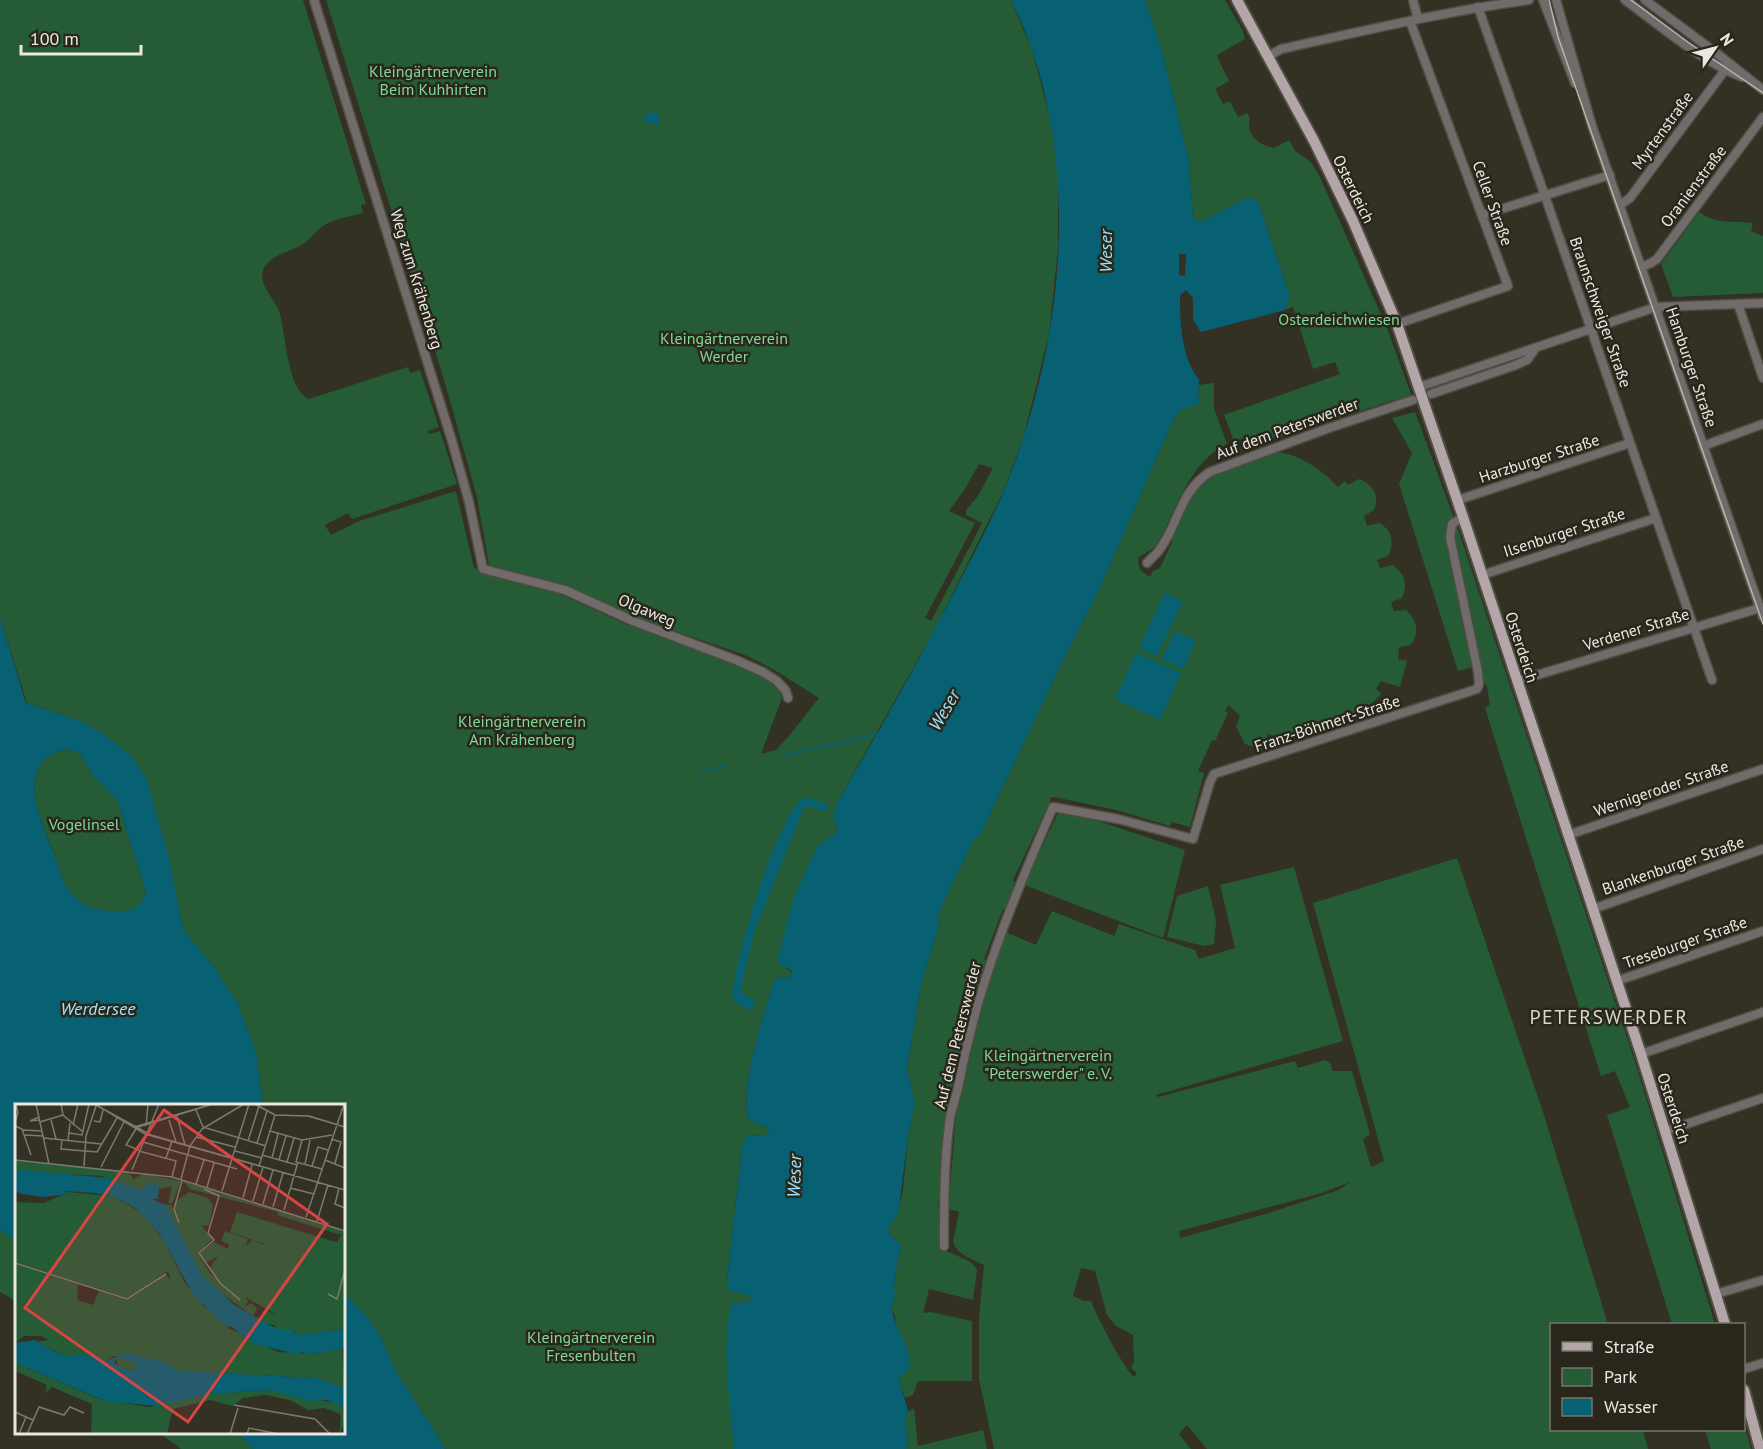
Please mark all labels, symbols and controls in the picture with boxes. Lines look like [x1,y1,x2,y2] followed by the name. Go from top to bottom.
[21,18,141,56] scale bar
[1685,18,1745,78] north arrow
[30,27,79,50] text: 100 m
[1716,29,1738,49] text: N
[369,61,497,99] park label: Kleingärtnerverein Beim Kuhhirten
[1627,87,1697,173] street label: Myrtenstraße
[1656,141,1730,231] street label: Oranienstraße
[1329,152,1379,226] street label: Osterdeich
[1468,158,1518,248] street label: Celler Straße
[386,207,448,351] street label: Weg zum Krähenberg
[1094,228,1117,273] water label: Weser
[1566,234,1636,390] street label: Braunschweiger Straße
[1662,304,1722,430] street label: Hamburger Straße
[1278,309,1400,329] park label: Osterdeichwiesen
[660,328,788,366] park label: Kleingärtnerverein Werder
[1213,393,1362,463] street label: Auf dem Peterswerder
[1476,429,1602,487] street label: Harzburger Straße
[1501,503,1627,561] street label: Ilsenburger Straße
[615,589,679,631] street label: Olgaweg
[1580,603,1691,655] street label: Verdener Straße
[1501,609,1543,685] street label: Osterdeich
[923,684,965,735] water label: Weser
[1252,690,1402,756] street label: Franz-Böhmert-Straße
[458,711,586,749] park label: Kleingärtnerverein Am Krähenberg
[1591,756,1731,820] street label: Wernigeroder Straße
[48,814,120,834] park label: Vogelinsel
[1599,831,1747,899] street label: Blankenburger Straße
[1620,911,1750,973] street label: Treseburger Straße
[929,959,985,1111] street label: Auf dem Peterswerder
[60,997,136,1020] water label: Werdersee
[1529,1004,1689,1030] district label: PETERSWERDER
[984,1045,1112,1083] park label: Kleingärtnerverein "Peterswerder" e. V.
[1653,1070,1695,1146] street label: Osterdeich
[15,1104,345,1434] inset map
[782,1153,806,1198] water label: Weser
[1550,1323,1745,1431] legend
[527,1327,655,1365] park label: Kleingärtnerverein Fresenbulten
[1604,1335,1655,1358] text: Straße
[1604,1365,1637,1388] text: Park
[1604,1395,1658,1418] text: Wasser

